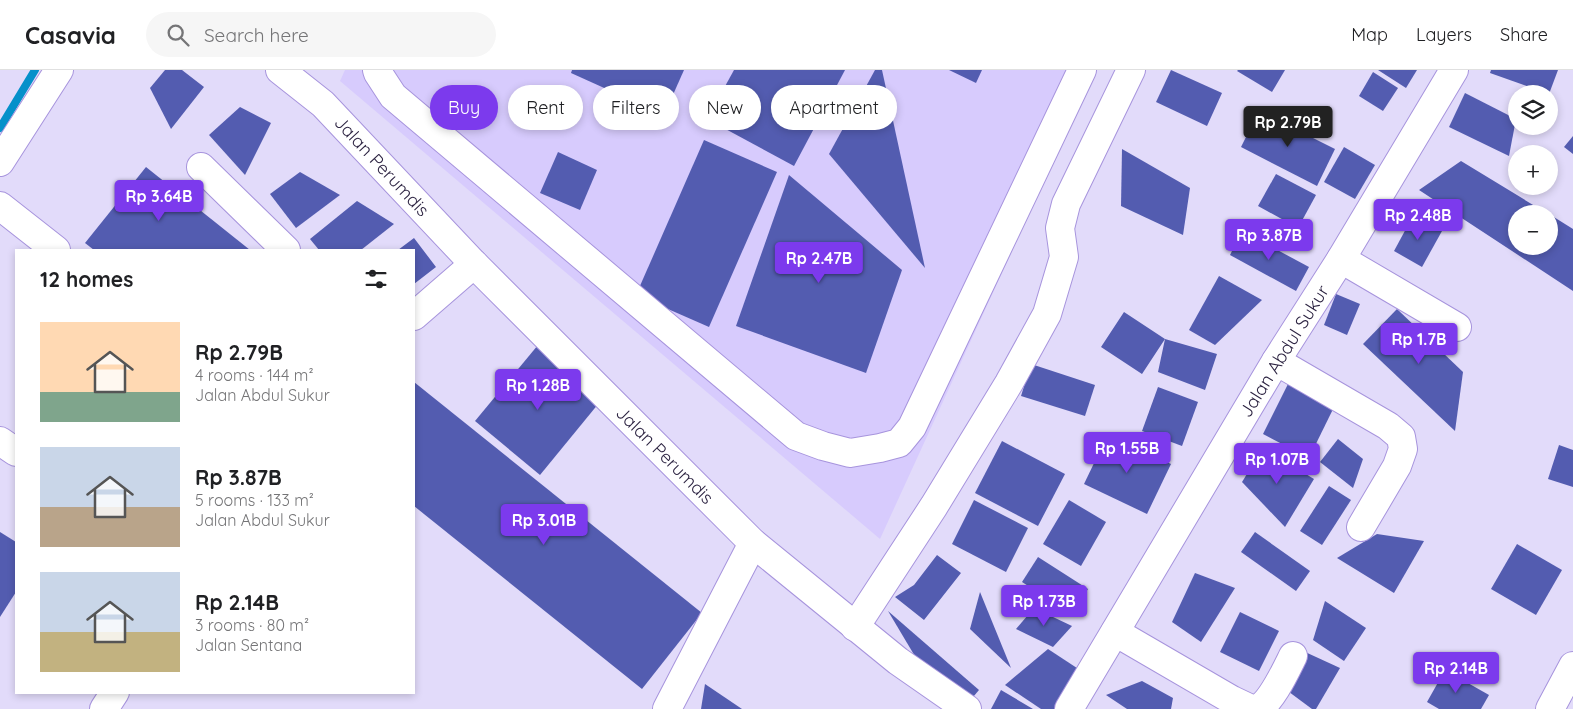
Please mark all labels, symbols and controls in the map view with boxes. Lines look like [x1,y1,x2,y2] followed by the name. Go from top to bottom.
[146,12,496,57] search box
[25,20,116,50] text: Casavia
[164,21,192,49] icon: search
[204,23,309,47] text: Search here
[1351,23,1388,46] text: Map
[1416,23,1472,46] text: Layers
[1500,23,1548,46] text: Share
[430,85,498,130] chip: Buy
[508,85,583,130] chip: Rent
[593,85,679,130] chip: Filters
[689,85,761,130] chip: New
[771,85,897,130] chip: Apartment
[1508,85,1558,255] map controls
[1508,85,1558,135] button: layers
[1236,106,1340,148] pin: Rp 2.79B
[330,111,434,221] street label: Jalan Perumdis
[1255,112,1321,132] text: Rp 2.79B
[1508,145,1558,195] button: +
[107,180,211,222] pin: Rp 3.64B
[126,186,192,206] text: Rp 3.64B
[1366,198,1470,241] pin: Rp 2.48B
[1385,205,1451,225] text: Rp 2.48B
[1508,205,1558,255] button: −
[1217,218,1321,261] pin: Rp 3.87B
[1236,225,1302,245] text: Rp 3.87B
[767,242,871,284] pin: Rp 2.47B
[786,248,852,268] text: Rp 2.47B
[362,265,390,293] icon: filters
[40,266,133,292] text: 12 homes
[1234,281,1334,421] street label: Jalan Abdul Sukur
[1373,322,1465,365] pin: Rp 1.7B
[1392,329,1447,349] text: Rp 1.7B
[195,339,283,365] text: Rp 2.79B
[80,342,140,402] icon: home
[195,365,313,385] text: 4 rooms · 144 m²
[486,368,590,411] pin: Rp 1.28B
[506,375,570,395] text: Rp 1.28B
[195,385,330,405] text: Jalan Abdul Sukur
[611,401,719,509] street label: Jalan Perumdis
[1075,432,1179,474] pin: Rp 1.55B
[1095,438,1159,458] text: Rp 1.55B
[1225,442,1329,485] pin: Rp 1.07B
[1245,449,1309,469] text: Rp 1.07B
[195,464,282,490] text: Rp 3.87B
[80,467,140,527] icon: home
[195,490,314,510] text: 5 rooms · 133 m²
[492,504,596,546] pin: Rp 3.01B
[195,510,330,530] text: Jalan Abdul Sukur
[512,510,576,530] text: Rp 3.01B
[992,584,1096,627] pin: Rp 1.73B
[195,589,279,615] text: Rp 2.14B
[1012,591,1076,611] text: Rp 1.73B
[80,592,140,652] icon: home
[195,615,309,635] text: 3 rooms · 80 m²
[195,635,302,655] text: Jalan Sentana
[1404,652,1508,694] pin: Rp 2.14B
[1424,658,1488,678] text: Rp 2.14B

